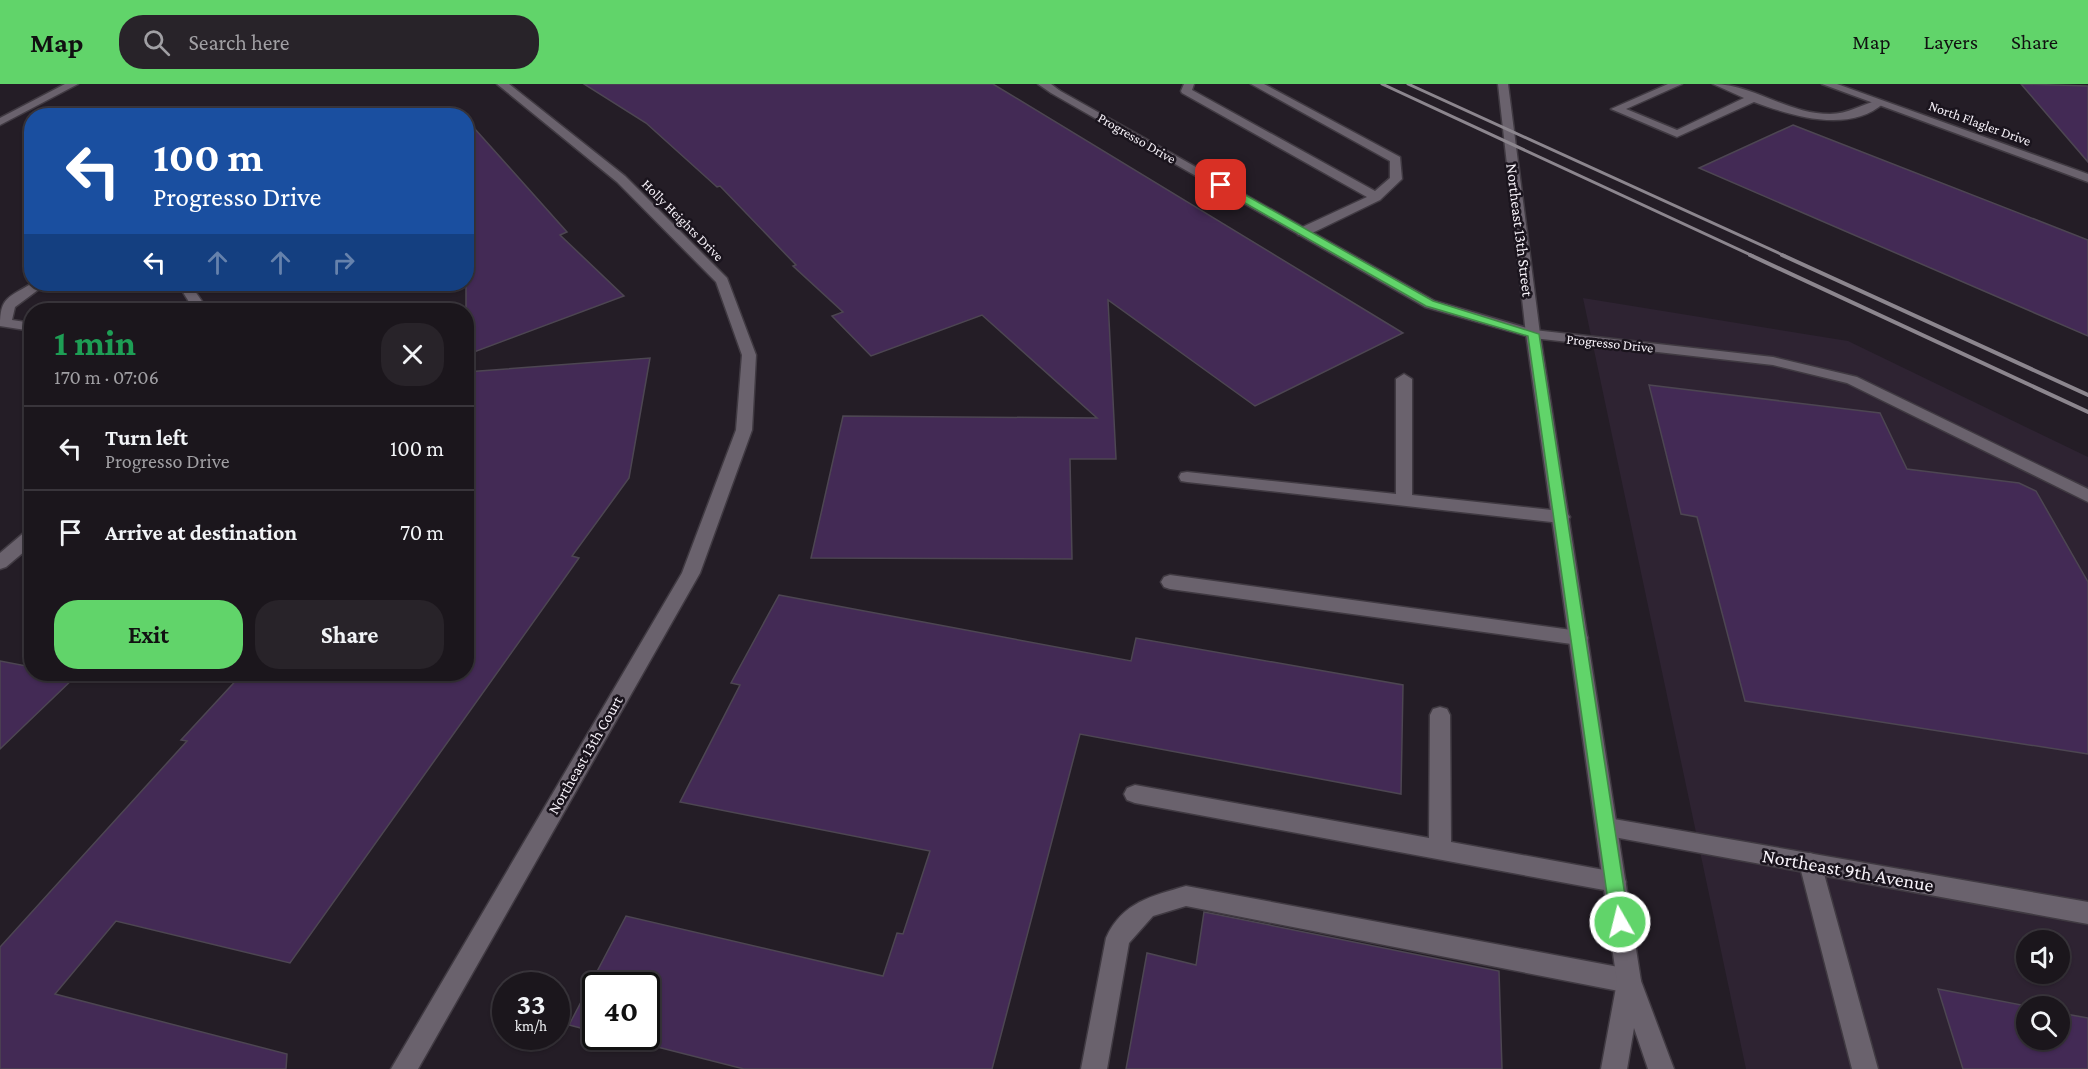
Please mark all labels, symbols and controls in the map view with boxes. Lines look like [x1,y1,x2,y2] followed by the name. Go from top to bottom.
[119,15,539,69] search box
[140,26,173,59] icon: search
[30,27,83,58] text: Map
[188,30,289,55] text: Search here
[1852,30,1891,54] text: Map
[1924,30,1978,54] text: Layers
[2011,30,2058,54] text: Share
[1927,97,2033,149] street label: North Flagler Drive
[1095,109,1179,167] street label: Progresso Drive
[54,132,132,210] icon: left
[153,133,263,180] text: 100 m
[1195,159,1246,210] pin
[1503,162,1537,298] street label: Northeast 13th Street
[1204,168,1237,201] icon: arrive
[639,176,727,264] street label: Holly Heights Drive
[153,182,321,212] text: Progresso Drive
[138,246,171,279] icon: left
[201,246,234,279] icon: ahead
[264,246,297,279] icon: ahead
[327,246,360,279] icon: right
[54,323,136,363] text: 1 min
[381,323,444,386] button: close
[1566,330,1654,356] street label: Progresso Drive
[54,366,159,388] text: 170 m · 07:06
[105,425,188,450] text: Turn left
[54,432,87,465] icon: left
[390,436,444,461] text: 100 m
[105,450,230,472] text: Progresso Drive
[54,516,87,549] icon: arrive
[105,520,297,545] text: Arrive at destination
[400,520,444,545] text: 70 m
[54,600,243,669] button: Exit
[255,600,444,669] button: Share
[544,692,626,817] street label: Northeast 13th Court
[1760,844,1936,896] street label: Northeast 9th Avenue
[1588,890,1652,954] position arrow
[2016,930,2070,1050] map controls
[2016,930,2070,984] button: sound
[582,972,660,1050] speed limit sign: 40
[516,987,546,1020] text: 33
[2016,996,2070,1050] button: search
[515,1018,547,1034] text: km/h

